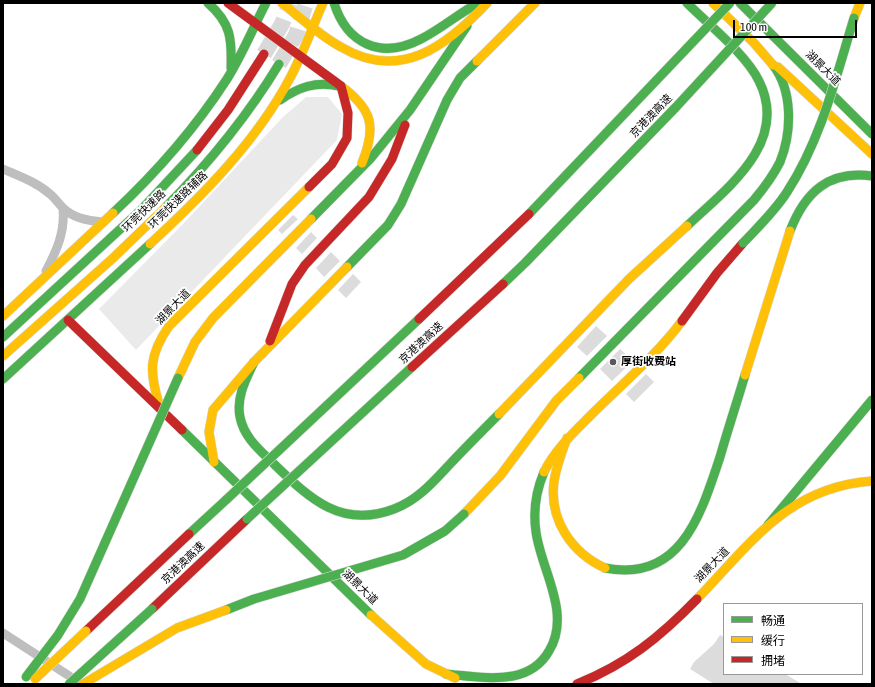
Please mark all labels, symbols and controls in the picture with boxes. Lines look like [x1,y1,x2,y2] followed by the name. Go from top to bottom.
[735,12,859,38] scale bar
[740,20,767,34] text: 100 m
[803,48,843,88] street label: 湖景大道
[627,92,675,140] street label: 京港澳高速
[146,169,210,231] street label: 环莞快速路辅路
[120,187,168,235] street label: 环莞快速路
[153,287,193,327] street label: 湖景大道
[396,319,446,367] street label: 京港澳高速
[621,355,676,369] place label: 厚街收费站
[608,357,618,367] marker: 厚街收费站
[159,539,207,587] street label: 京港澳高速
[692,545,732,585] street label: 湖景大道
[340,567,380,607] street label: 湖景大道
[723,603,863,675] legend
[761,614,785,628] text: 畅通
[761,634,785,648] text: 缓行
[761,654,785,668] text: 拥堵

